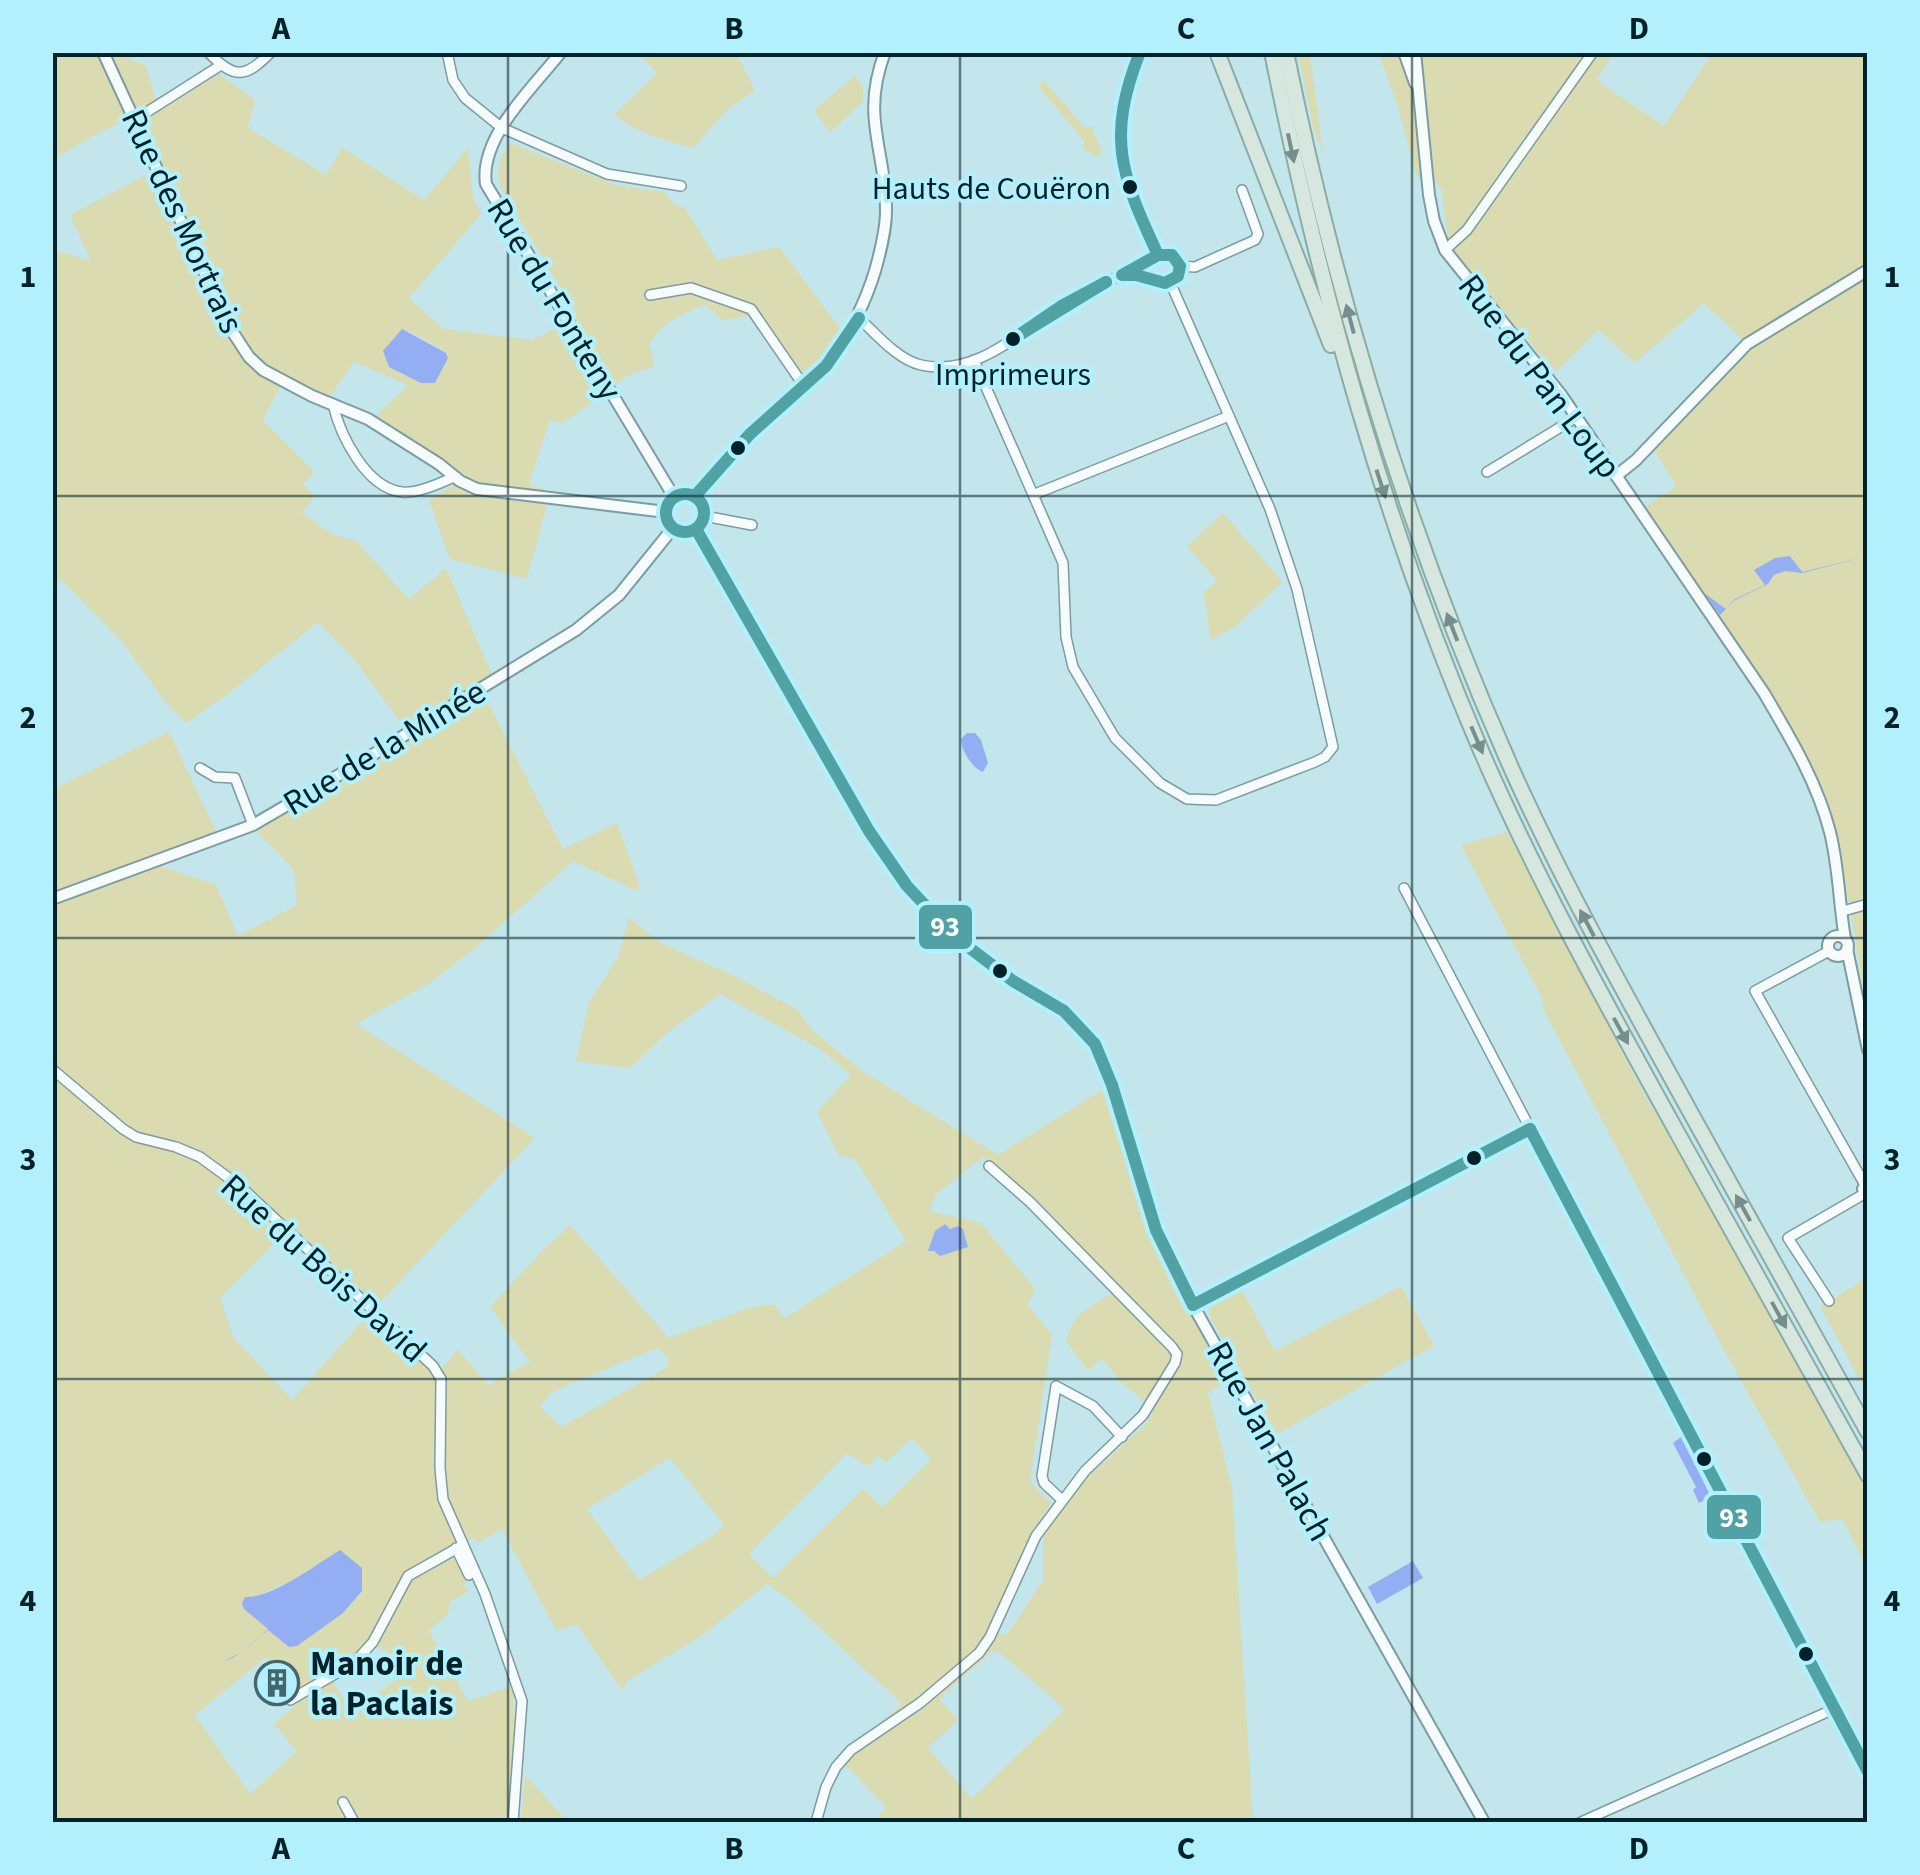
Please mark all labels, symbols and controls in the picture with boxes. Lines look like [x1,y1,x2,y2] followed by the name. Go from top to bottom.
[271,6,291,52] text: A
[724,6,744,52] text: B
[1177,6,1195,52] text: C
[1629,6,1649,52] text: D
[108,101,256,342] street label: Rue des Mortrais
[1284,133,1299,164] one-way arrow
[872,166,1111,212] place label: Hauts de Couëron
[1120,177,1140,197] marker: Hauts de Couëron
[474,189,634,410] street label: Rue du Fonteny
[20,254,36,300] text: 1
[1884,254,1900,300] text: 1
[1446,264,1633,489] street label: Rue du Pan Loup
[1341,303,1357,334] one-way arrow
[1003,329,1023,349] marker: Imprimeurs
[935,352,1091,398] place label: Imprimeurs
[728,438,748,458] unlabelled marker
[1375,469,1390,499] one-way arrow
[1444,612,1460,642] one-way arrow
[274,668,495,828] street label: Rue de la Minée
[20,695,36,741] text: 2
[1884,695,1900,741] text: 2
[1469,725,1485,755] one-way arrow
[917,903,974,951] line badge: 93
[930,907,960,947] text: 93
[1579,908,1596,937] one-way arrow
[990,961,1010,981] unlabelled marker
[1612,1017,1630,1045] one-way arrow
[20,1137,36,1183] text: 3
[1884,1137,1900,1183] text: 3
[1464,1148,1484,1168] unlabelled marker
[209,1162,437,1375] street label: Rue du Bois David
[1735,1194,1753,1222] one-way arrow
[1770,1301,1787,1330] one-way arrow
[1194,1333,1345,1550] street label: Rue Jan Palach
[1694,1449,1714,1469] unlabelled marker
[1705,1493,1763,1541] line badge: 93
[1719,1498,1749,1538] text: 93
[20,1578,37,1624] text: 4
[1884,1578,1901,1624] text: 4
[310,1639,463,1729] place label: Manoir de la Paclais
[1796,1644,1816,1664] unlabelled marker
[254,1660,300,1706] building icon: Manoir de la Paclais
[271,1826,291,1872] text: A
[724,1826,744,1872] text: B
[1177,1826,1195,1872] text: C
[1629,1826,1649,1872] text: D

